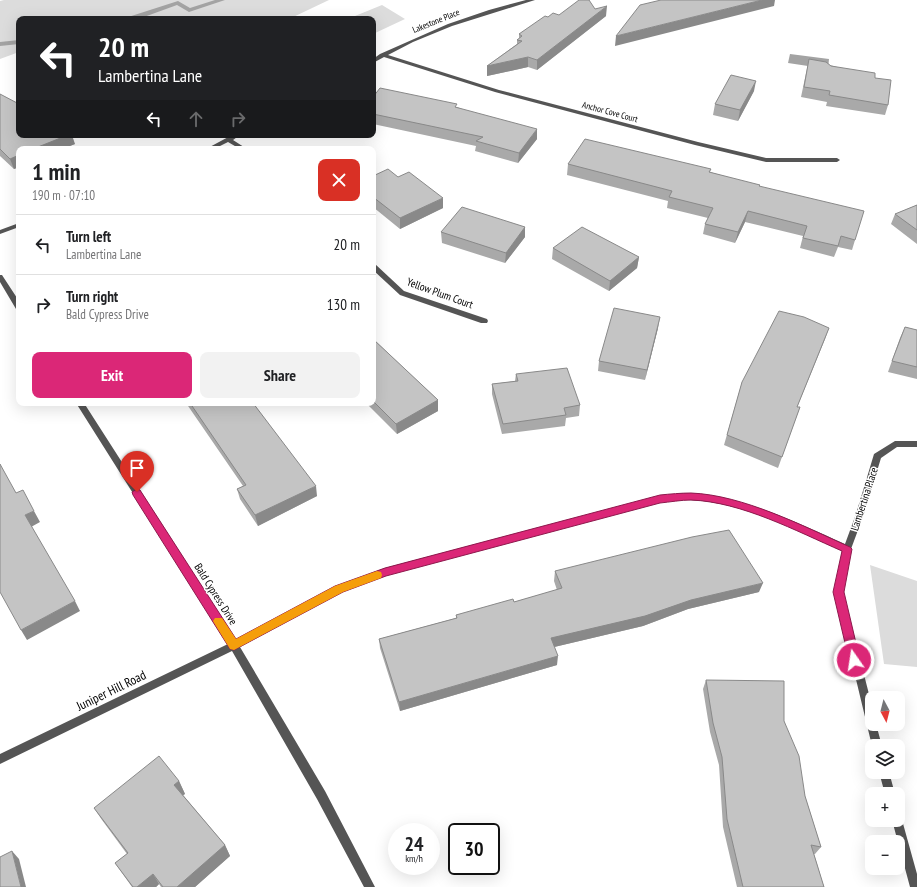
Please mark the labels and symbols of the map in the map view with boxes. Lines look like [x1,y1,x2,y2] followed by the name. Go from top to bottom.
[411,6,461,35] street label: Lakestone Place
[581,99,640,124] street label: Anchor Cove Court
[405,275,475,311] street label: Yellow Plum Court
[120,451,154,492] pin
[847,465,881,532] street label: Lambertina Place
[191,561,241,628] street label: Bald Cypress Drive
[833,639,875,681] position arrow
[73,666,149,715] street label: Juniper Hill Road
[865,691,905,731] north arrow
[448,823,500,875] speed limit sign: 30

